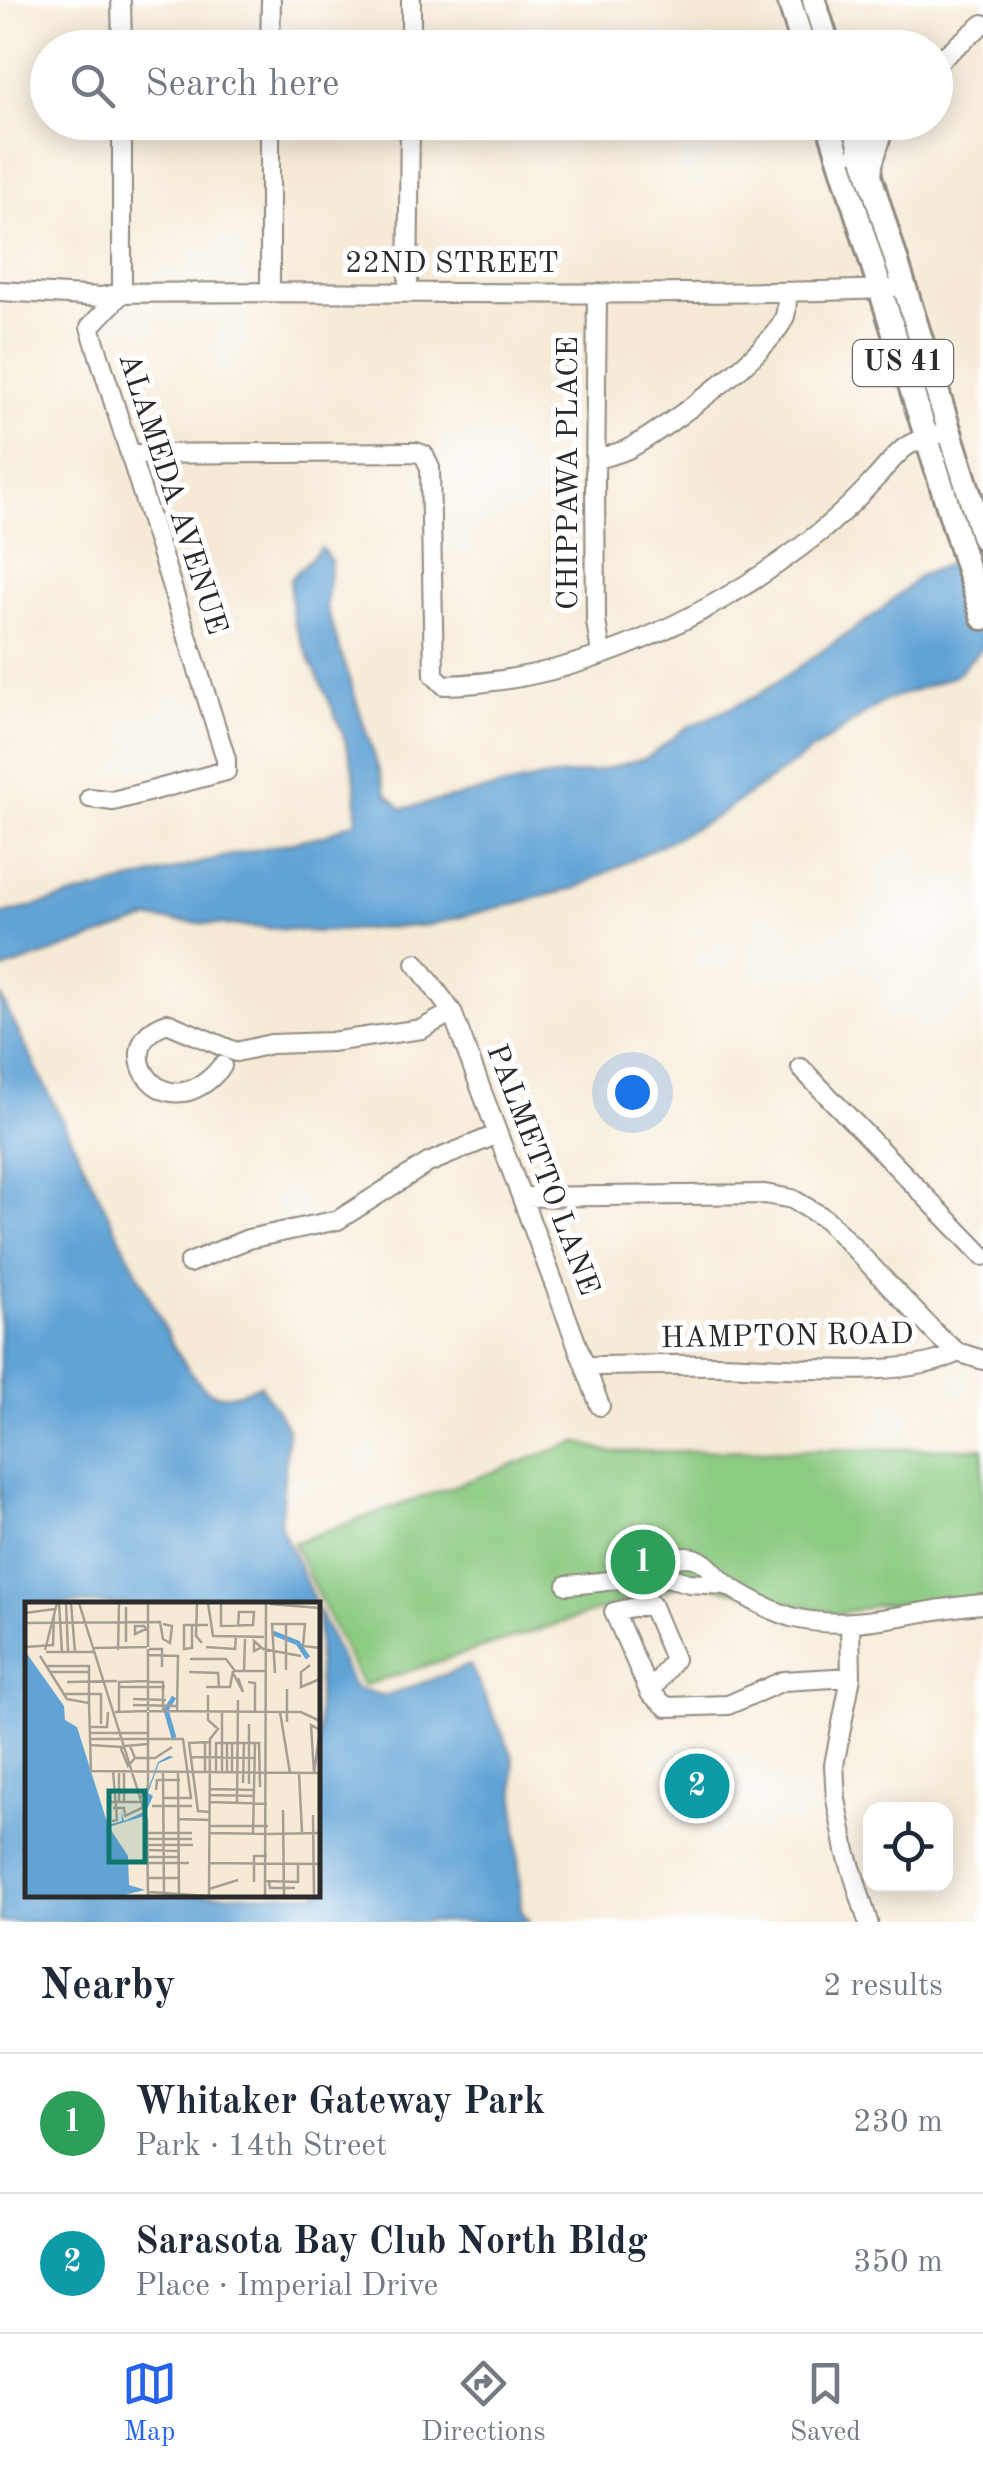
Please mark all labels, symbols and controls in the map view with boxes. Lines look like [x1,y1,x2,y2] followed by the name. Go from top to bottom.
[30,30,953,140] search box
[65,58,120,113] icon: search
[145,66,340,104] text: Search here
[345,249,559,279] street label: 22ND STREET
[554,336,584,610] street label: CHIPPAWA PLACE
[853,340,953,386] road number: US 41
[112,350,232,638] street label: ALAMEDA AVENUE
[480,1040,604,1300] street label: PALMETTO LANE
[607,1067,658,1118] your location
[660,1320,914,1354] street label: HAMPTON ROAD
[610,1524,676,1600] pin: 1
[25,1602,320,1897] inset map
[664,1748,730,1824] pin: 2
[863,1802,953,1892] map controls
[863,1802,953,1892] button: locate
[40,1966,176,2008] text: Nearby
[823,1971,943,2003] text: 2 results
[135,2084,545,2122] text: Whitaker Gateway Park
[63,2107,82,2139] text: 1
[853,2107,943,2139] text: 230 m
[135,2131,387,2163] text: Park · 14th Street
[135,2224,648,2262] text: Sarasota Bay Club North Bldg
[63,2247,82,2279] text: 2
[853,2247,943,2279] text: 350 m
[135,2271,438,2303] text: Place · Imperial Drive
[122,2356,177,2451] tab: Map
[421,2356,546,2451] tab: Directions
[790,2356,861,2451] tab: Saved

